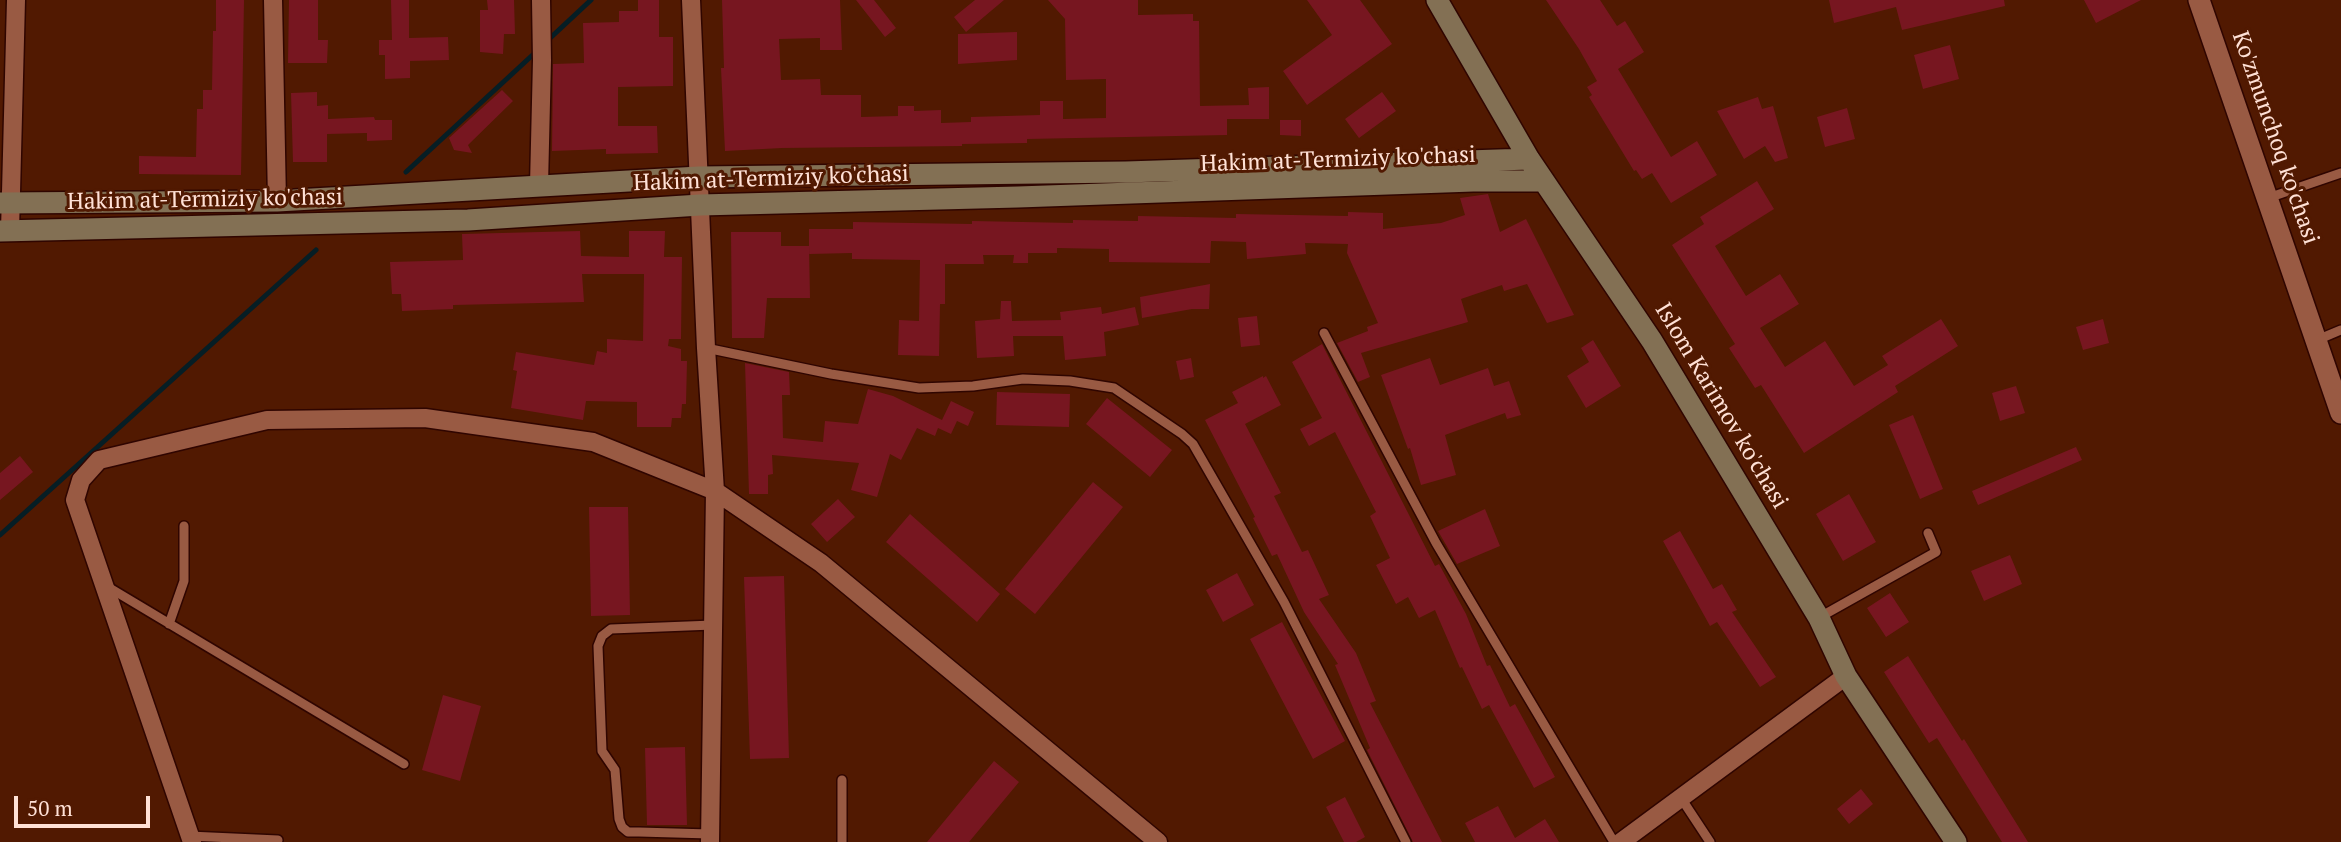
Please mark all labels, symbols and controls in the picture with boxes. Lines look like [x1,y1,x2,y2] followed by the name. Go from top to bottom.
[2226,28,2324,248] street label: Ko'zmunchoq ko'chasi
[1200,141,1476,179] street label: Hakim at-Termiziy ko'chasi
[633,160,909,198] street label: Hakim at-Termiziy ko'chasi
[67,184,343,216] street label: Hakim at-Termiziy ko'chasi
[1649,298,1793,514] street label: Islom Karimov ko'chasi
[18,782,154,826] scale bar
[27,794,73,822] text: 50 m

